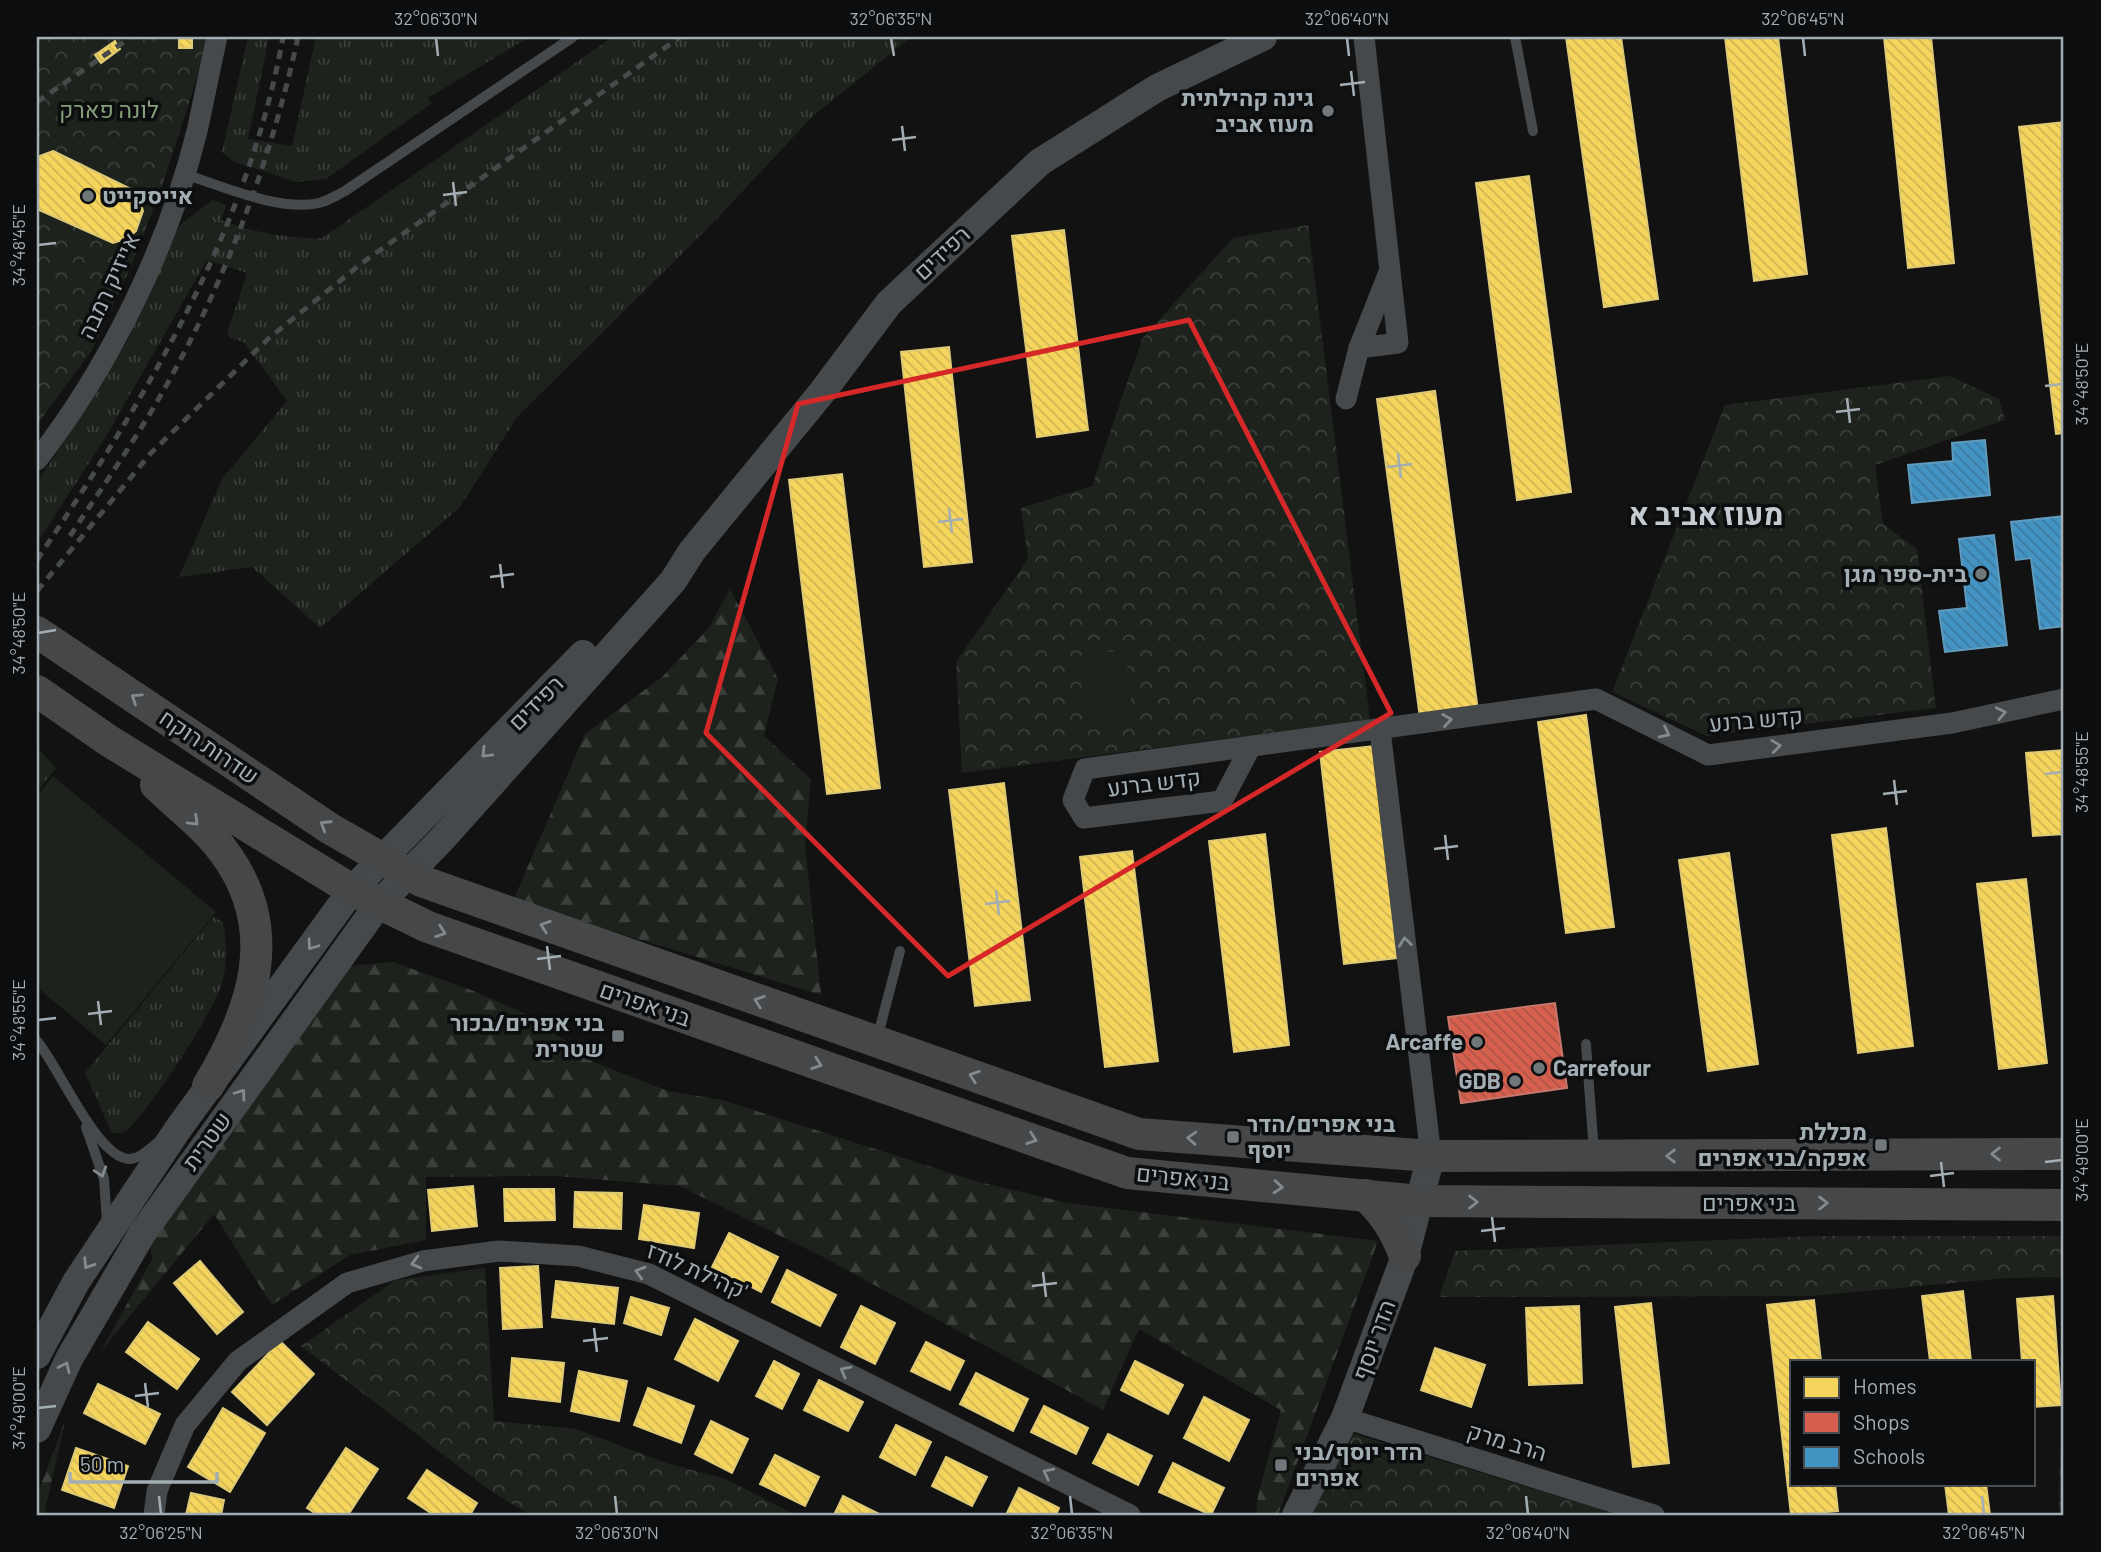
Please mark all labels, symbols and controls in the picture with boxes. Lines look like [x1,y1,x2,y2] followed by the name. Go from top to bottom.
[394,7,478,29] text: 32°06'30"N
[849,7,933,29] text: 32°06'35"N
[1305,7,1389,29] text: 32°06'40"N
[1761,7,1845,29] text: 32°06'45"N
[1181,83,1314,137] place label: גינה קהילתית מעוז אביב
[59,95,159,123] park label: לונה פארק
[1320,103,1336,119] marker: גינה קהילתית מעוז אביב
[102,181,193,209] place label: אייסקייט
[80,188,96,204] marker: אייסקייט
[7,204,29,286] text: 34°48'45"E
[908,219,975,285] street label: רפידים
[71,228,145,343] street label: אייזיק רמבה
[2070,343,2092,425] text: 34°48'50"E
[1629,495,1783,531] district label: מעוז אביב א
[1844,559,1968,587] place label: בית-ספר מגן
[1973,566,1989,582] marker: בית-ספר מגן
[7,592,29,674] text: 34°48'50"E
[502,669,569,736] street label: רפידים
[131,694,144,706] one-way arrow
[1708,701,1804,737] street label: קדש ברנע
[155,703,264,790] street label: שדרות רוקח
[1995,706,2007,721] one-way arrow
[1441,713,1453,728] one-way arrow
[1658,725,1670,739] one-way arrow
[2070,731,2092,813] text: 34°48'55"E
[1770,739,1782,754] one-way arrow
[481,745,494,758] one-way arrow
[1105,762,1202,802] street label: קדש ברנע
[186,813,199,826] one-way arrow
[319,820,332,833] one-way arrow
[539,920,551,934] one-way arrow
[434,924,447,938] one-way arrow
[1398,936,1413,948] one-way arrow
[307,937,320,949] one-way arrow
[596,975,694,1032] street label: בני אפרים
[7,979,29,1061] text: 34°48'55"E
[754,995,766,1009] one-way arrow
[450,1008,605,1062] place label: בני אפרים/בכור שטרית
[1385,1027,1463,1055] place label: Arcaffe
[610,1028,626,1044] marker: בני אפרים/בכור שטרית
[1469,1034,1485,1050] marker: Arcaffe
[1553,1053,1651,1081] place label: Carrefour
[811,1056,823,1070] one-way arrow
[1531,1060,1547,1076] marker: Carrefour
[1458,1066,1501,1094] place label: GDB
[968,1070,981,1084] one-way arrow
[1507,1073,1523,1089] marker: GDB
[233,1089,246,1102] one-way arrow
[176,1106,237,1175] street label: שטרית
[1247,1109,1396,1163] place label: בני אפרים/הדר יוסף
[1697,1117,1867,1171] place label: מכללת אפקה/בני אפרים
[2070,1118,2092,1202] text: 34°49'00"E
[1225,1129,1241,1145] marker: בני אפרים/הדר יוסף
[1025,1131,1038,1145] one-way arrow
[1186,1131,1197,1146] one-way arrow
[1873,1137,1889,1153] marker: מכללת אפקה/בני אפרים
[1990,1146,2001,1162] one-way arrow
[1665,1148,1675,1164] one-way arrow
[1135,1158,1231,1196] street label: בני אפרים
[93,1165,107,1177] one-way arrow
[1272,1179,1283,1194] one-way arrow
[1702,1188,1796,1216] street label: בני אפרים
[1469,1194,1479,1210] one-way arrow
[1818,1196,1829,1211] one-way arrow
[643,1235,752,1305] street label: קהילת לודז'
[410,1255,422,1270] one-way arrow
[84,1256,96,1269] one-way arrow
[634,1266,646,1281] one-way arrow
[1346,1296,1400,1384] street label: הדר יוסף
[1790,1360,2035,1486] legend
[57,1362,71,1374] one-way arrow
[840,1365,852,1379] one-way arrow
[7,1366,29,1450] text: 34°49'00"E
[1853,1373,1917,1398] text: Homes
[1853,1409,1910,1434] text: Shops
[1464,1416,1550,1466] street label: הרב מרק
[1295,1437,1423,1491] place label: הדר יוסף/בני אפרים
[70,1440,217,1484] scale bar
[1853,1443,1925,1468] text: Schools
[80,1451,124,1476] text: 50 m
[1273,1457,1289,1473] marker: הדר יוסף/בני אפרים
[1043,1468,1055,1482] one-way arrow
[119,1521,203,1543] text: 32°06'25"N
[575,1521,659,1543] text: 32°06'30"N
[1030,1521,1114,1543] text: 32°06'35"N
[1486,1521,1570,1543] text: 32°06'40"N
[1942,1521,2026,1543] text: 32°06'45"N

